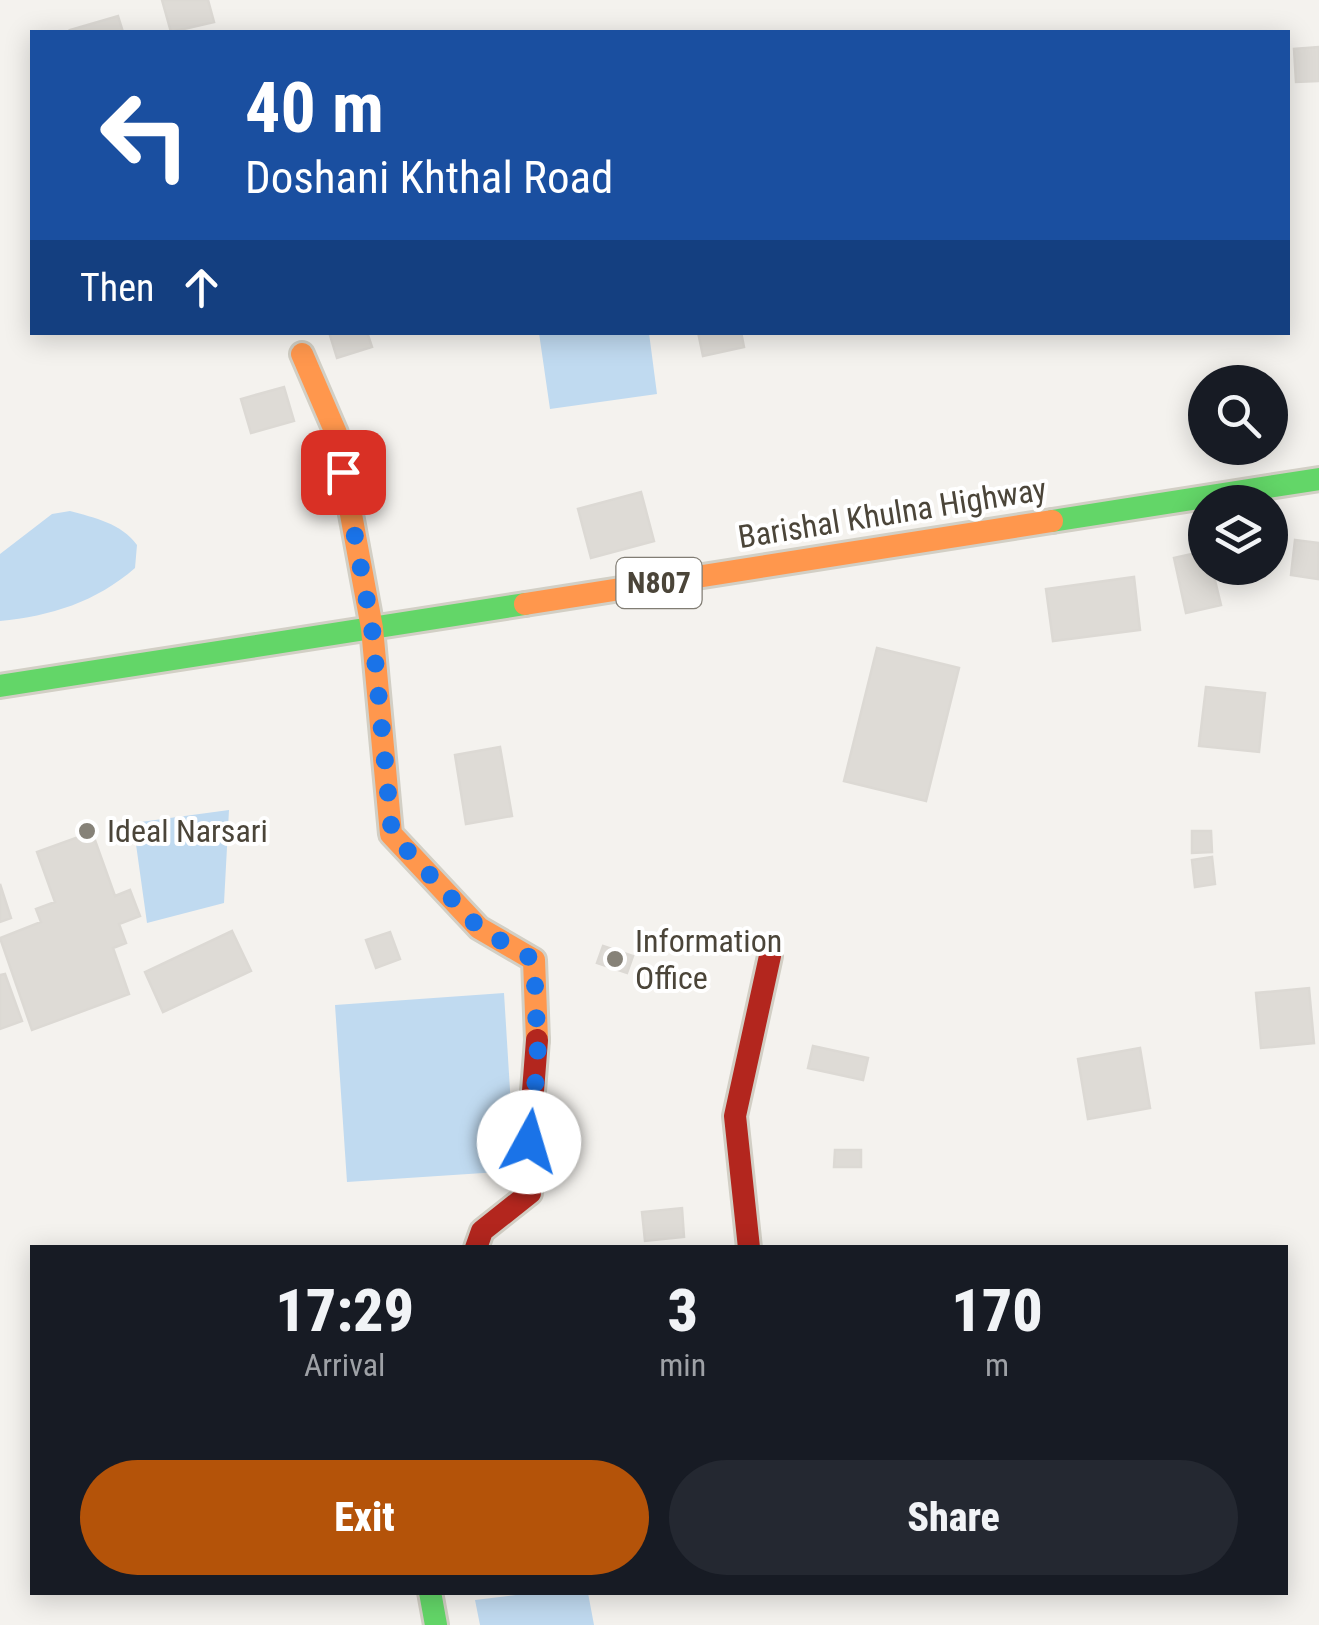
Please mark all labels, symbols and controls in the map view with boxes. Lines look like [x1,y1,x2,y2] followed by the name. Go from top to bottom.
[245,67,384,149] text: 40 m
[80,70,210,200] icon: left
[245,151,613,204] text: Doshani Khthal Road
[174,260,229,315] icon: ahead
[80,266,154,310] text: Then
[1188,365,1288,585] map controls
[1188,365,1288,465] button: search
[301,430,386,515] pin
[316,445,371,500] icon: arrive
[735,470,1049,556] street label: Barishal Khulna Highway
[1188,485,1288,585] button: layers
[616,558,702,608] road number: N807
[107,812,268,850] place label: Ideal Narsari
[76,820,98,842] marker: Ideal Narsari
[635,922,782,997] place label: Information Office
[604,948,626,970] marker: Information Office
[477,1090,581,1194] position arrow
[275,1275,414,1346] text: 17:29
[667,1275,698,1346] text: 3
[951,1275,1043,1346] text: 170
[304,1346,385,1384] text: Arrival
[659,1346,706,1384] text: min
[985,1346,1009,1384] text: m
[80,1460,649,1575] button: Exit
[669,1460,1238,1575] button: Share

